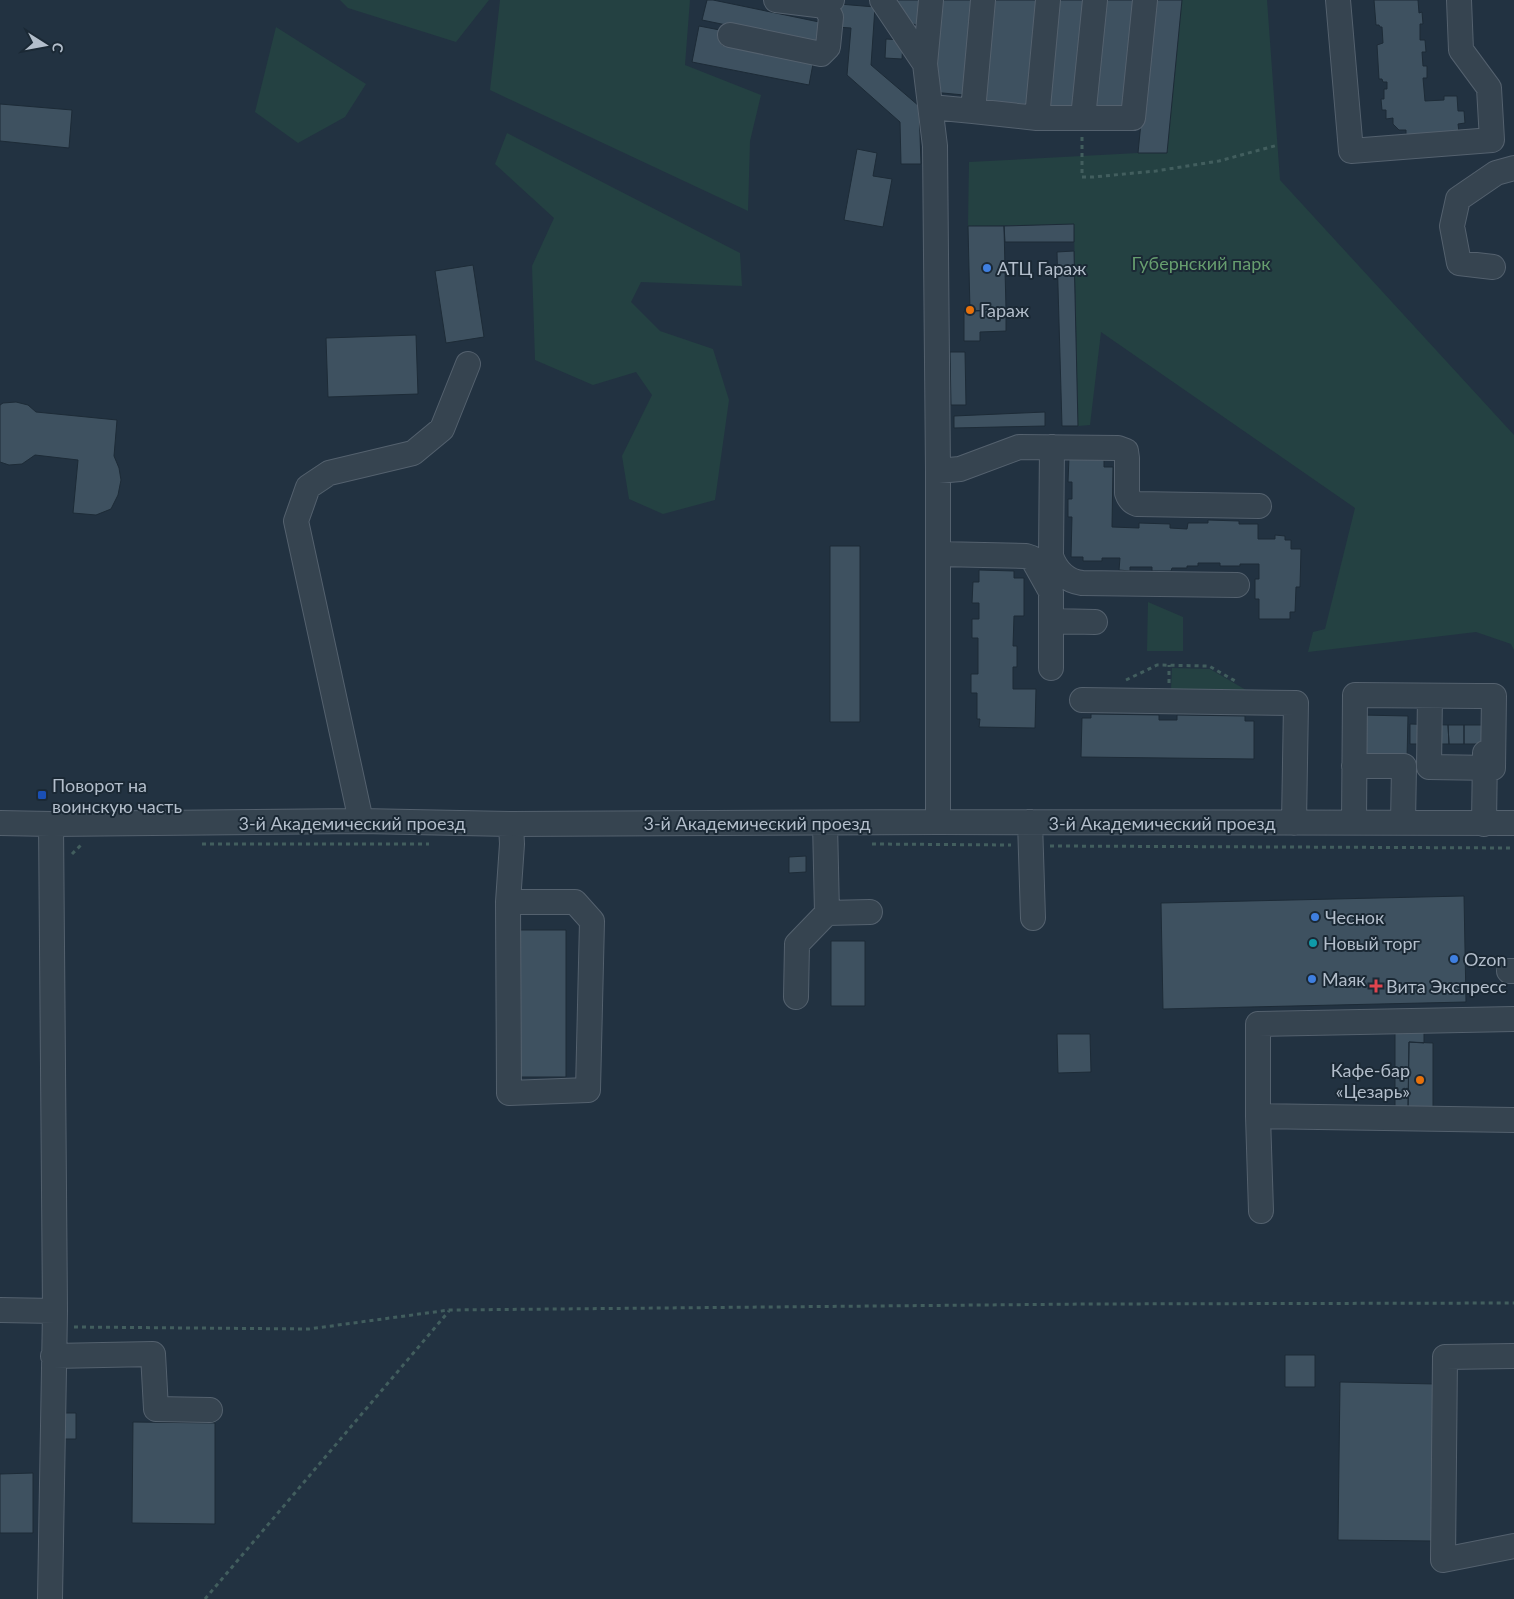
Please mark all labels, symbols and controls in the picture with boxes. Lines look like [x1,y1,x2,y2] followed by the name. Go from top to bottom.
[20,20,70,70] north arrow
[49,41,67,54] text: С
[1131,252,1271,274] park label: Губернский парк
[997,257,1086,279] place label: АТЦ Гараж
[981,262,993,274] marker: АТЦ Гараж
[980,299,1029,321] place label: Гараж
[964,304,976,316] marker: Гараж
[52,774,182,817] place label: Поворот на воинскую часть
[36,789,48,801] marker: Поворот на воинскую часть
[238,812,466,834] street label: 3-й Академический проезд
[643,812,871,834] street label: 3-й Академический проезд
[1048,812,1276,834] street label: 3-й Академический проезд
[1325,906,1385,928] place label: Чеснок
[1309,911,1321,923] marker: Чеснок
[1323,932,1421,954] place label: Новый торг
[1307,937,1319,949] marker: Новый торг
[1464,948,1506,970] place label: Ozon
[1448,953,1460,965] marker: Ozon
[1322,968,1366,990] place label: Маяк
[1306,973,1318,985] marker: Маяк
[1386,975,1507,997] place label: Вита Экспресс
[1370,980,1382,992] marker: Вита Экспресс
[1331,1059,1410,1102] place label: Кафе-бар «Цезарь»
[1414,1074,1426,1086] marker: Кафе-бар «Цезарь»

